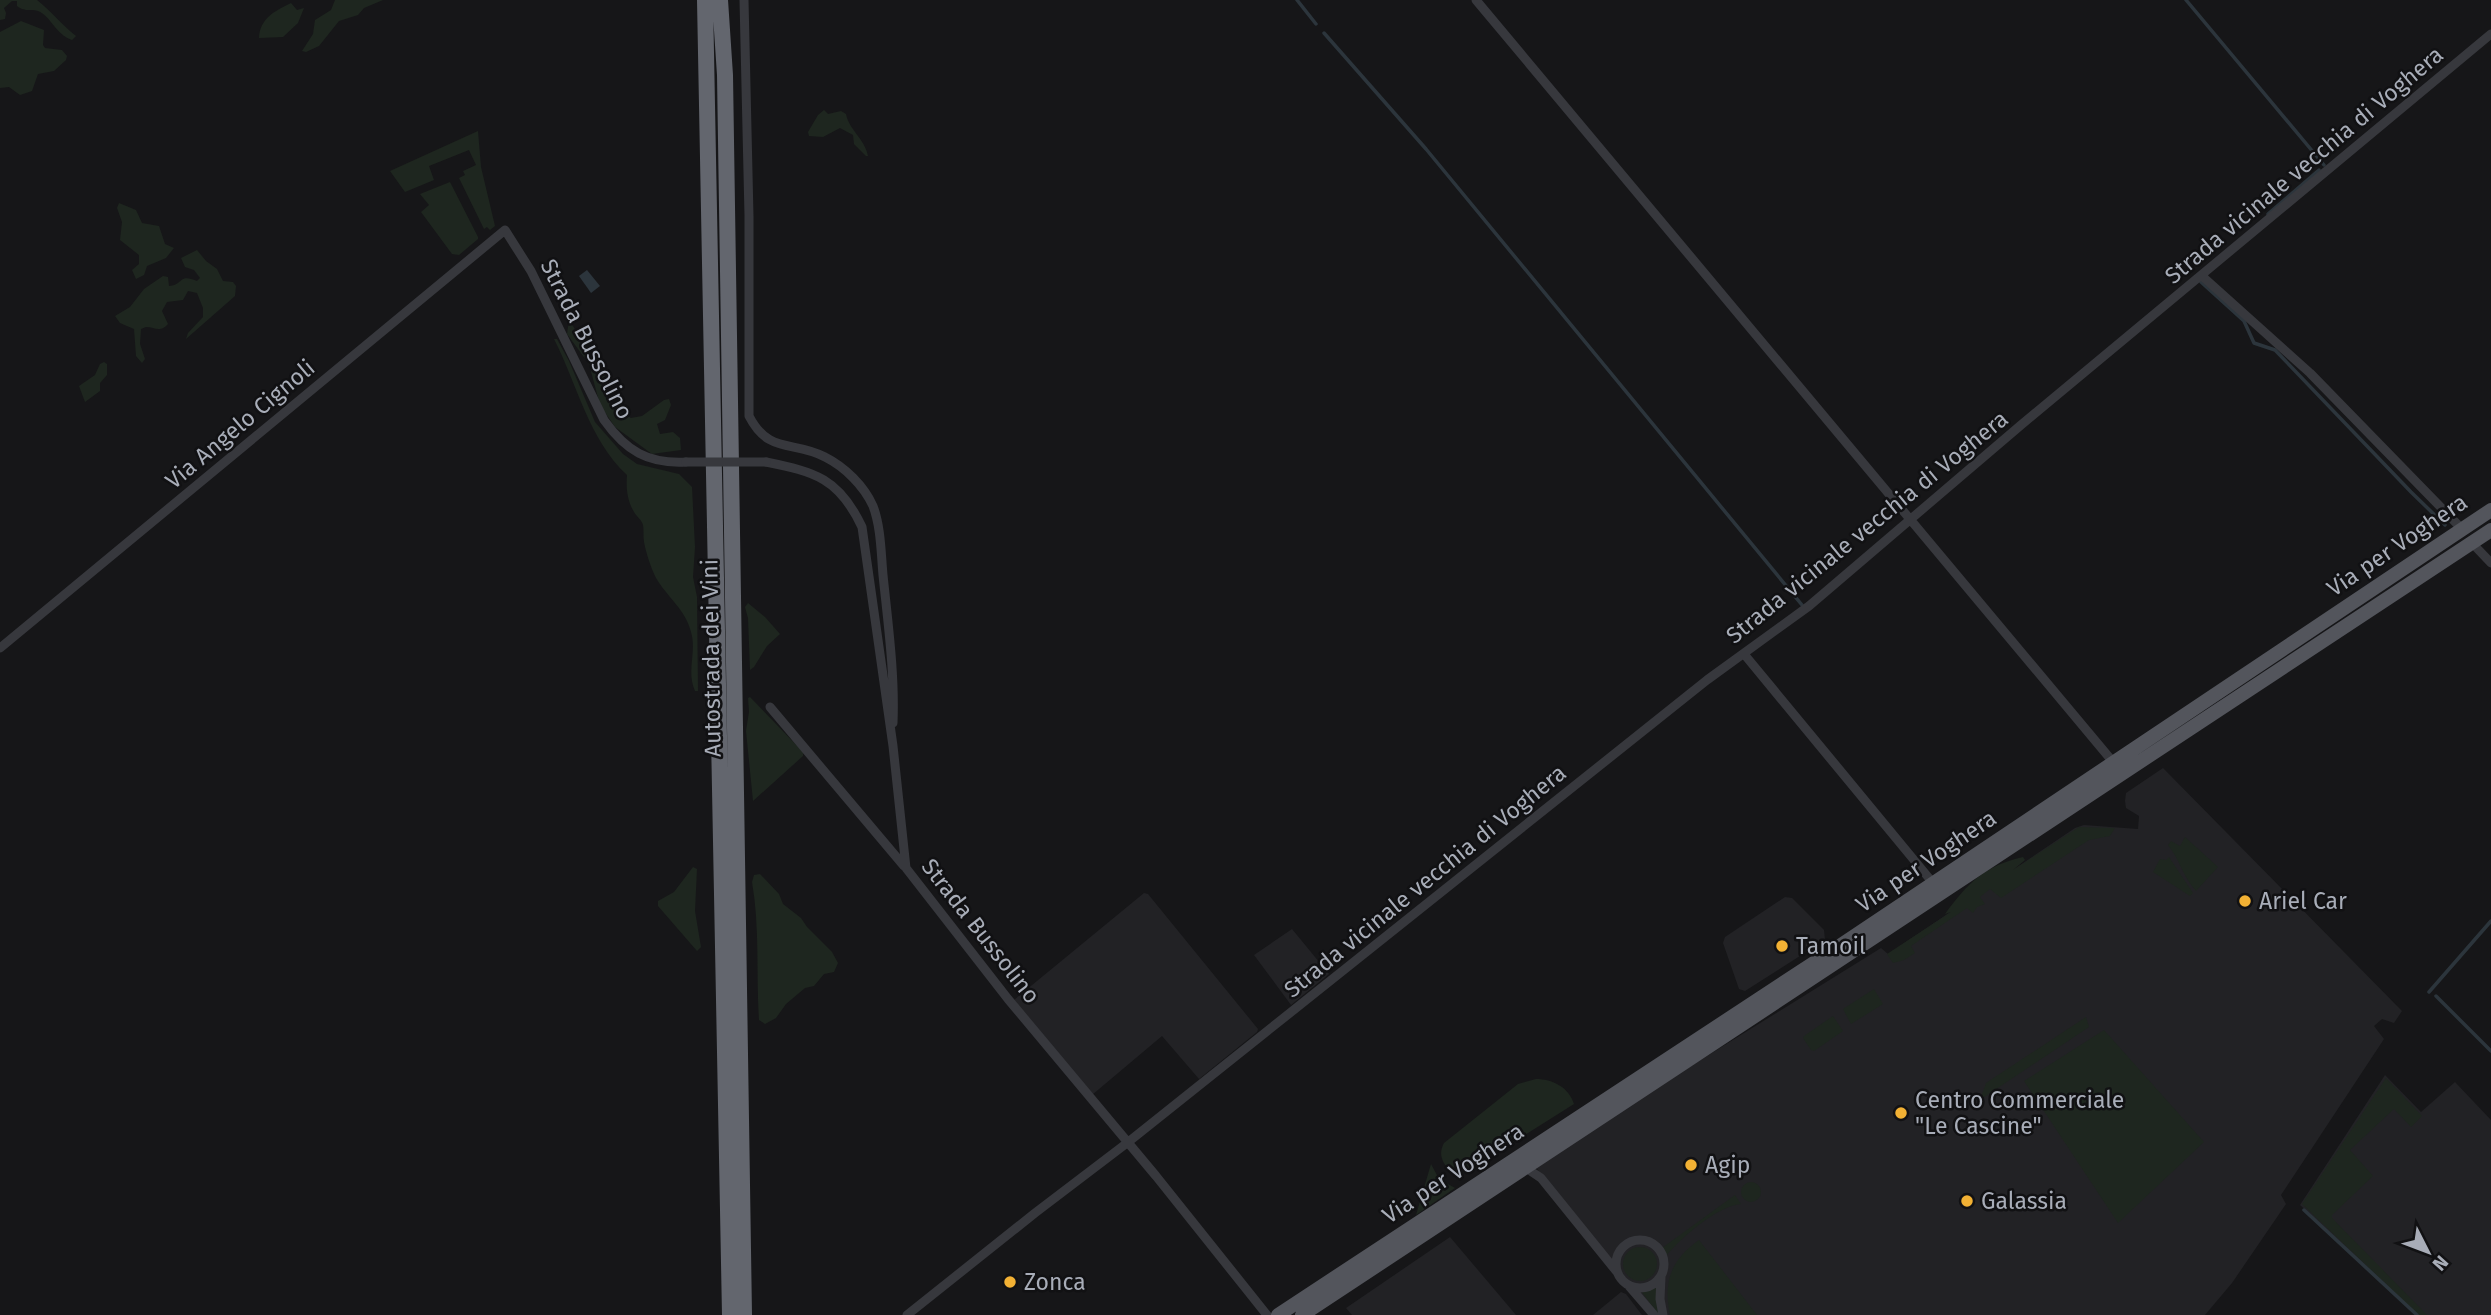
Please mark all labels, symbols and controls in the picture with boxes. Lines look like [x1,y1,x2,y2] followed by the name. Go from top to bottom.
[2159,40,2449,290] street label: Strada vicinale vecchia di Voghera
[535,254,639,424] street label: Strada Bussolino
[160,353,320,495] street label: Via Angelo Cignoli
[1720,405,2014,649] street label: Strada vicinale vecchia di Voghera
[2321,488,2473,602] street label: Via per Voghera
[695,559,727,757] street label: Autostrada dei Vini
[1278,759,1572,1003] street label: Strada vicinale vecchia di Voghera
[1850,804,2002,918] street label: Via per Voghera
[916,853,1046,1009] street label: Strada Bussolino
[2259,887,2347,915] place label: Ariel Car
[2237,893,2253,909] marker: Ariel Car
[1796,932,1866,960] place label: Tamoil
[1774,938,1790,954] marker: Tamoil
[1915,1086,2124,1140] place label: Centro Commerciale "Le Cascine"
[1893,1105,1909,1121] marker: Centro Commerciale "Le Cascine"
[1377,1117,1529,1229] street label: Via per Voghera
[1705,1151,1750,1179] place label: Agip
[1683,1157,1699,1173] marker: Agip
[1981,1187,2067,1215] place label: Galassia
[1959,1193,1975,1209] marker: Galassia
[2393,1217,2463,1287] north arrow
[2427,1251,2453,1275] text: N
[1024,1268,1086,1296] place label: Zonca
[1002,1274,1018,1290] marker: Zonca

